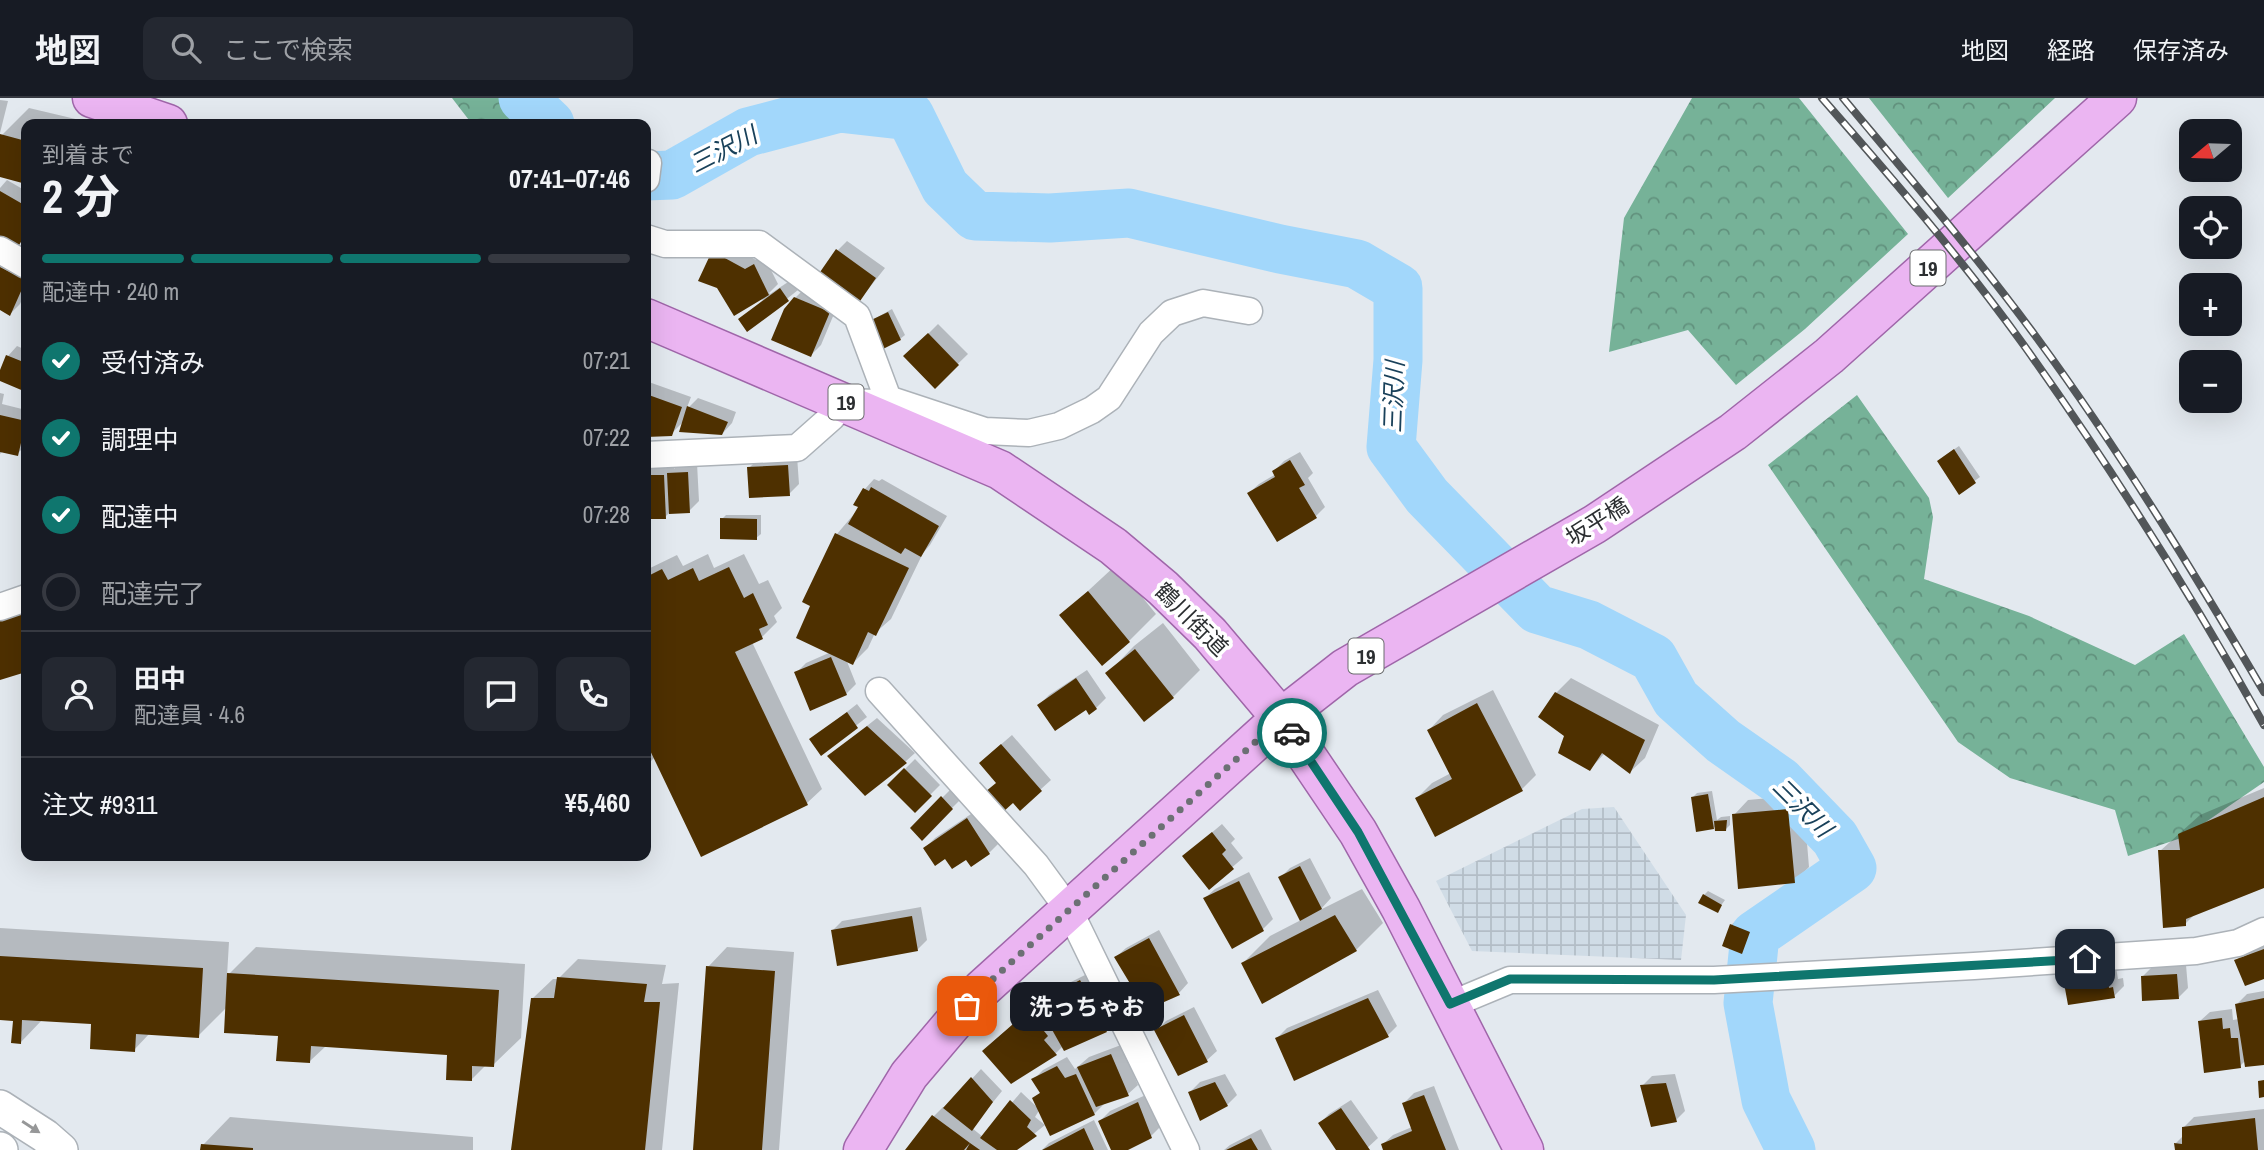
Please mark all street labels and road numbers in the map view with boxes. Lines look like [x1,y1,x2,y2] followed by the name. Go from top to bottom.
[1910,250,1946,286] road number: 19
[828,384,864,420] road number: 19
[1560,490,1634,552] street label: 坂平橋
[1149,576,1235,662] street label: 鶴川街道
[1348,638,1384,674] road number: 19

